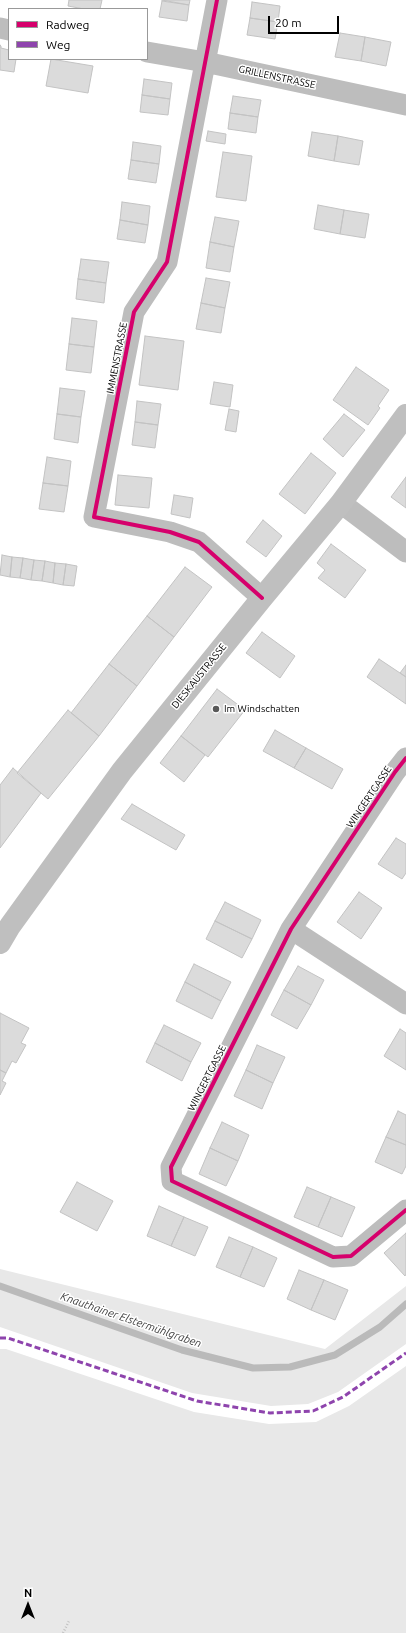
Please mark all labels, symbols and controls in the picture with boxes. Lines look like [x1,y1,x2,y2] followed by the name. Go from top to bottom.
[8,8,148,60] legend
[270,8,341,34] scale bar
[275,16,302,29] text: 20 m
[46,18,89,31] text: Radweg
[46,38,70,51] text: Weg
[237,63,317,91] street label: GRILLENSTRASSE
[104,321,130,395] street label: IMMENSTRASSE
[169,641,229,711] street label: DIESKAUSTRASSE
[224,703,300,715] place label: Im Windschatten
[211,704,221,714] marker: Im Windschatten
[344,764,394,830] street label: WINGERTGASSE
[185,1043,229,1113] street label: WINGERTGASSE
[59,1290,203,1350] water label: Knauthainer Elstermühlgraben
[8,1585,48,1625] north arrow
[24,1587,32,1599] text: N

